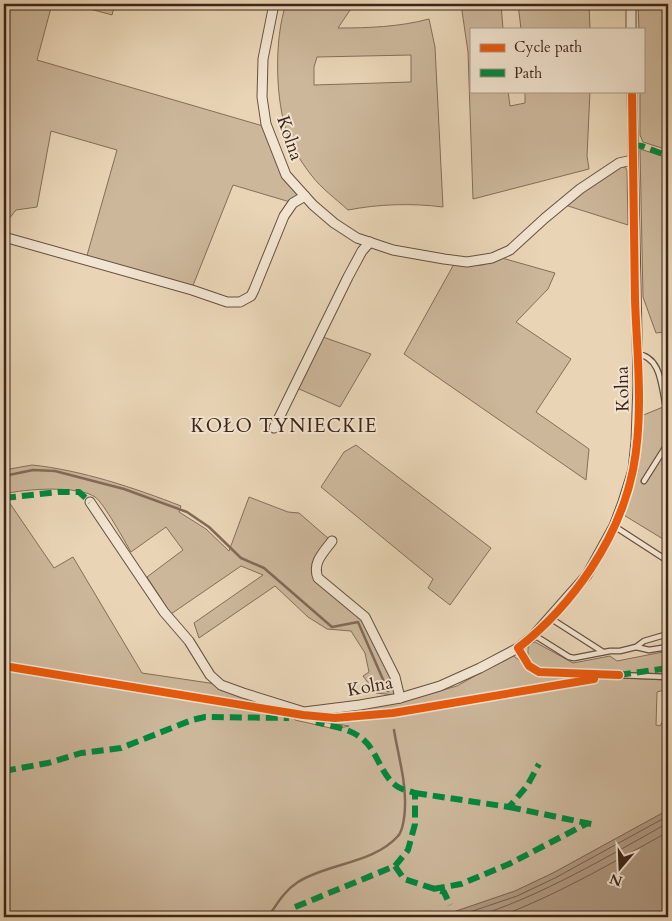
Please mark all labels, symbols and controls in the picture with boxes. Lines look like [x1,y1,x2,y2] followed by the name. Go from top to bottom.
[470,28,644,92] legend
[514,37,583,57] text: Cycle path
[514,63,543,83] text: Path
[270,112,309,164] street label: Kolna
[610,366,635,412] street label: Kolna
[191,413,377,439] district label: KOŁO TYNIECKIE
[345,670,395,703] street label: Kolna
[594,844,644,894] north arrow
[607,869,625,891] text: N

